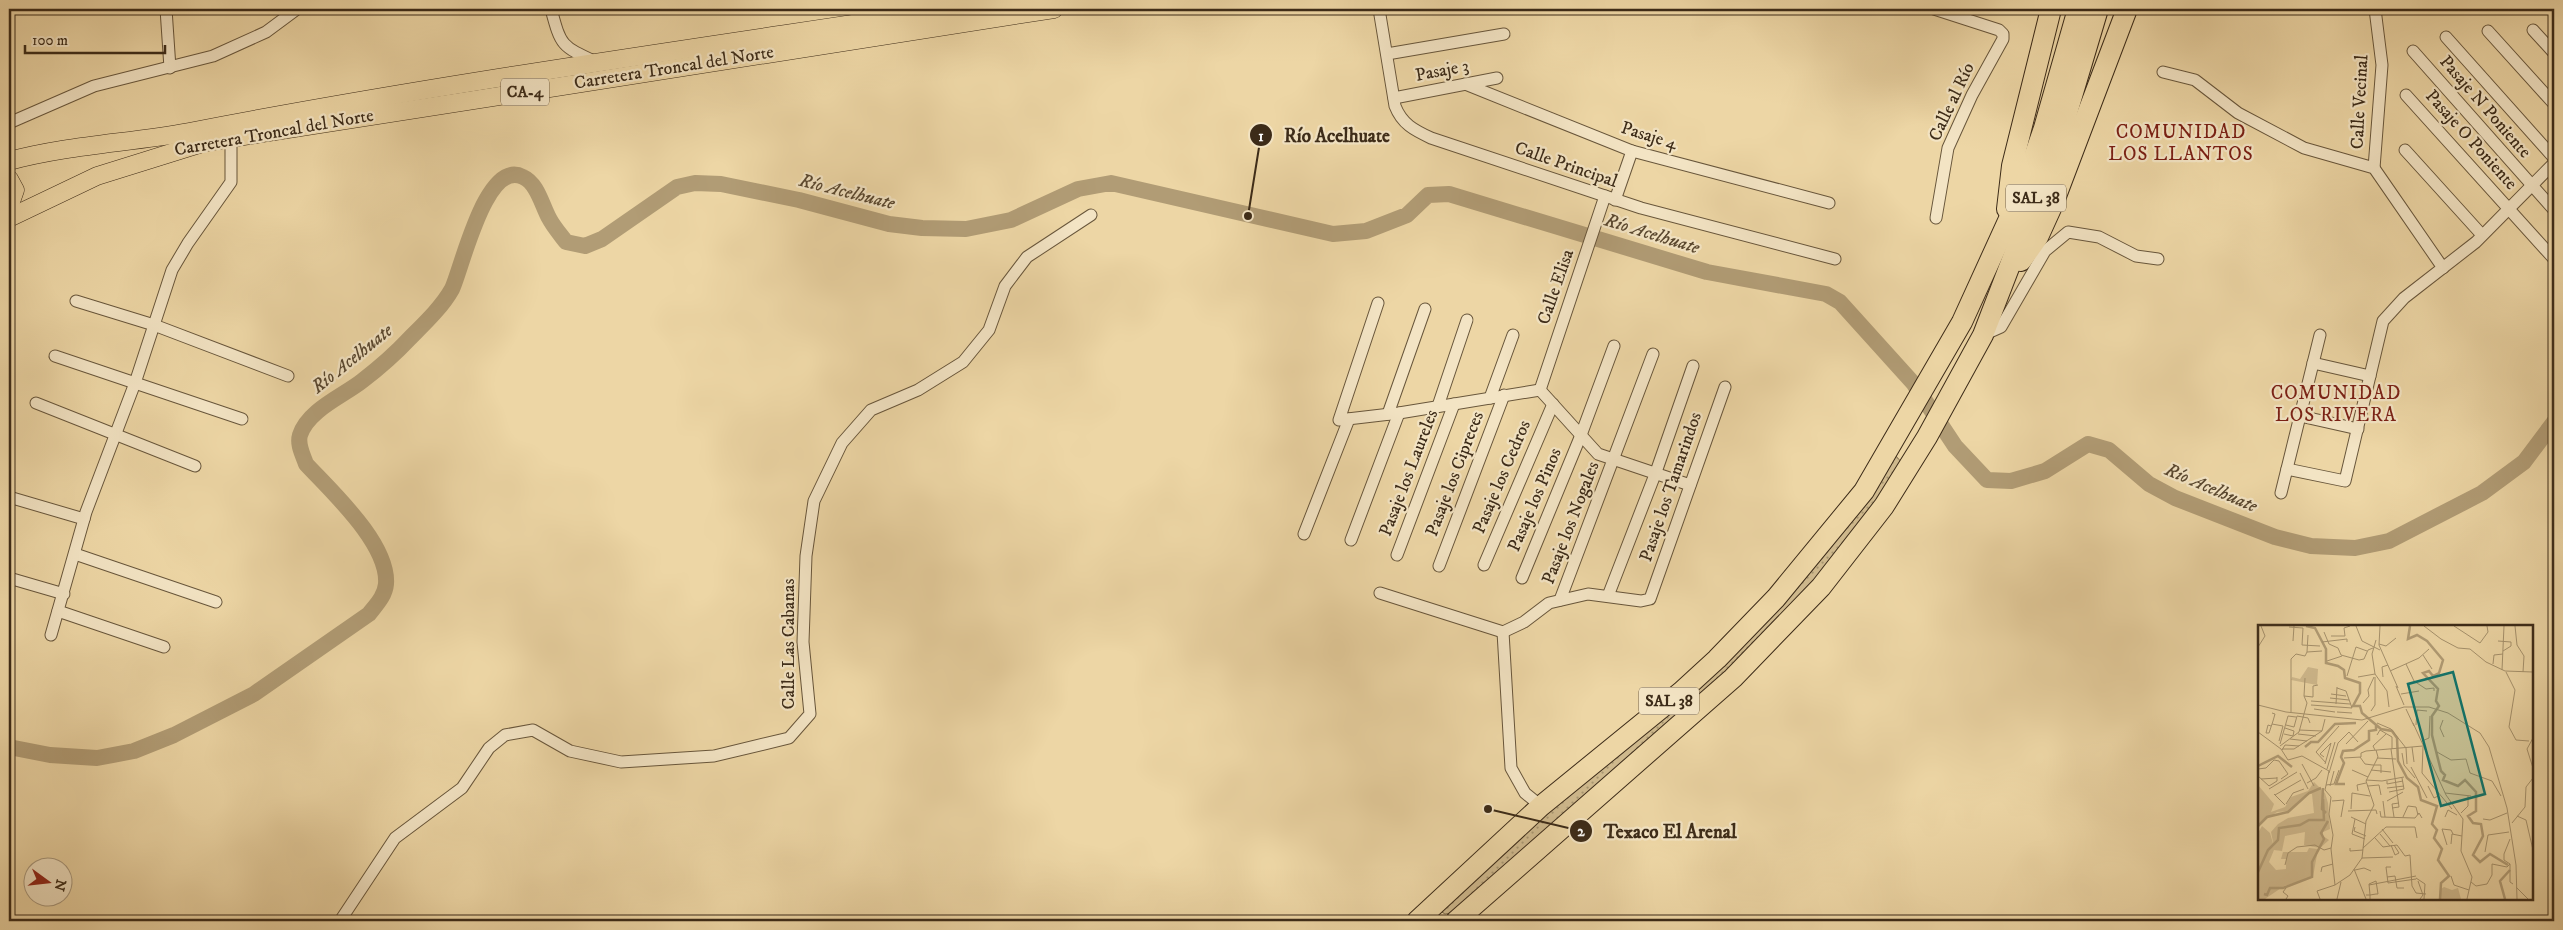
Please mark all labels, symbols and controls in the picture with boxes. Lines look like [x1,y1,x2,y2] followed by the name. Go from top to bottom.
[25,22,165,54] scale bar
[32,31,68,50] text: 100 m
[573,41,775,95] street label: Carretera Troncal del Norte
[2434,51,2536,163] street label: Pasaje N Poniente
[2347,54,2373,150] street label: Calle Vecinal
[1413,55,1471,87] street label: Pasaje 3
[1924,59,1980,145] street label: Calle al Río
[501,78,549,105] road number: CA-4
[2420,85,2522,195] street label: Pasaje O Poniente
[173,105,375,161] street label: Carretera Troncal del Norte
[1618,117,1680,155] street label: Pasaje 4
[1249,118,1400,152] callout: Río Acelhuate
[2108,121,2254,166] district label: COMUNIDAD LOS LLANTOS
[1284,125,1390,148] text: Río Acelhuate
[1258,127,1264,146] text: 1
[1512,137,1621,193] street label: Calle Principal
[796,169,898,215] water label: Río Acelhuate
[2006,184,2066,212] road number: SAL 38
[1601,208,1703,259] water label: Río Acelhuate
[1533,246,1579,328] street label: Calle Elisa
[306,319,398,399] water label: Río Acelhuate
[2271,382,2401,427] district label: COMUNIDAD LOS RIVERA
[1375,407,1443,539] street label: Pasaje los Laureles
[1421,408,1489,540] street label: Pasaje los Cipreces
[1635,409,1707,565] street label: Pasaje los Tamarindos
[1468,417,1536,537] street label: Pasaje los Cedros
[1503,445,1567,555] street label: Pasaje los Pinos
[1537,458,1605,588] street label: Pasaje los Nogales
[2161,458,2261,518] water label: Río Acelhuate
[778,579,800,709] street label: Calle Las Cabanas
[2258,625,2533,900] inset map
[1639,688,1699,714] road number: SAL 38
[1568,814,1746,848] callout: Texaco El Arenal
[1602,821,1737,844] text: Texaco El Arenal
[1577,822,1585,841] text: 2
[22,858,72,908] north arrow
[49,877,70,893] text: N

